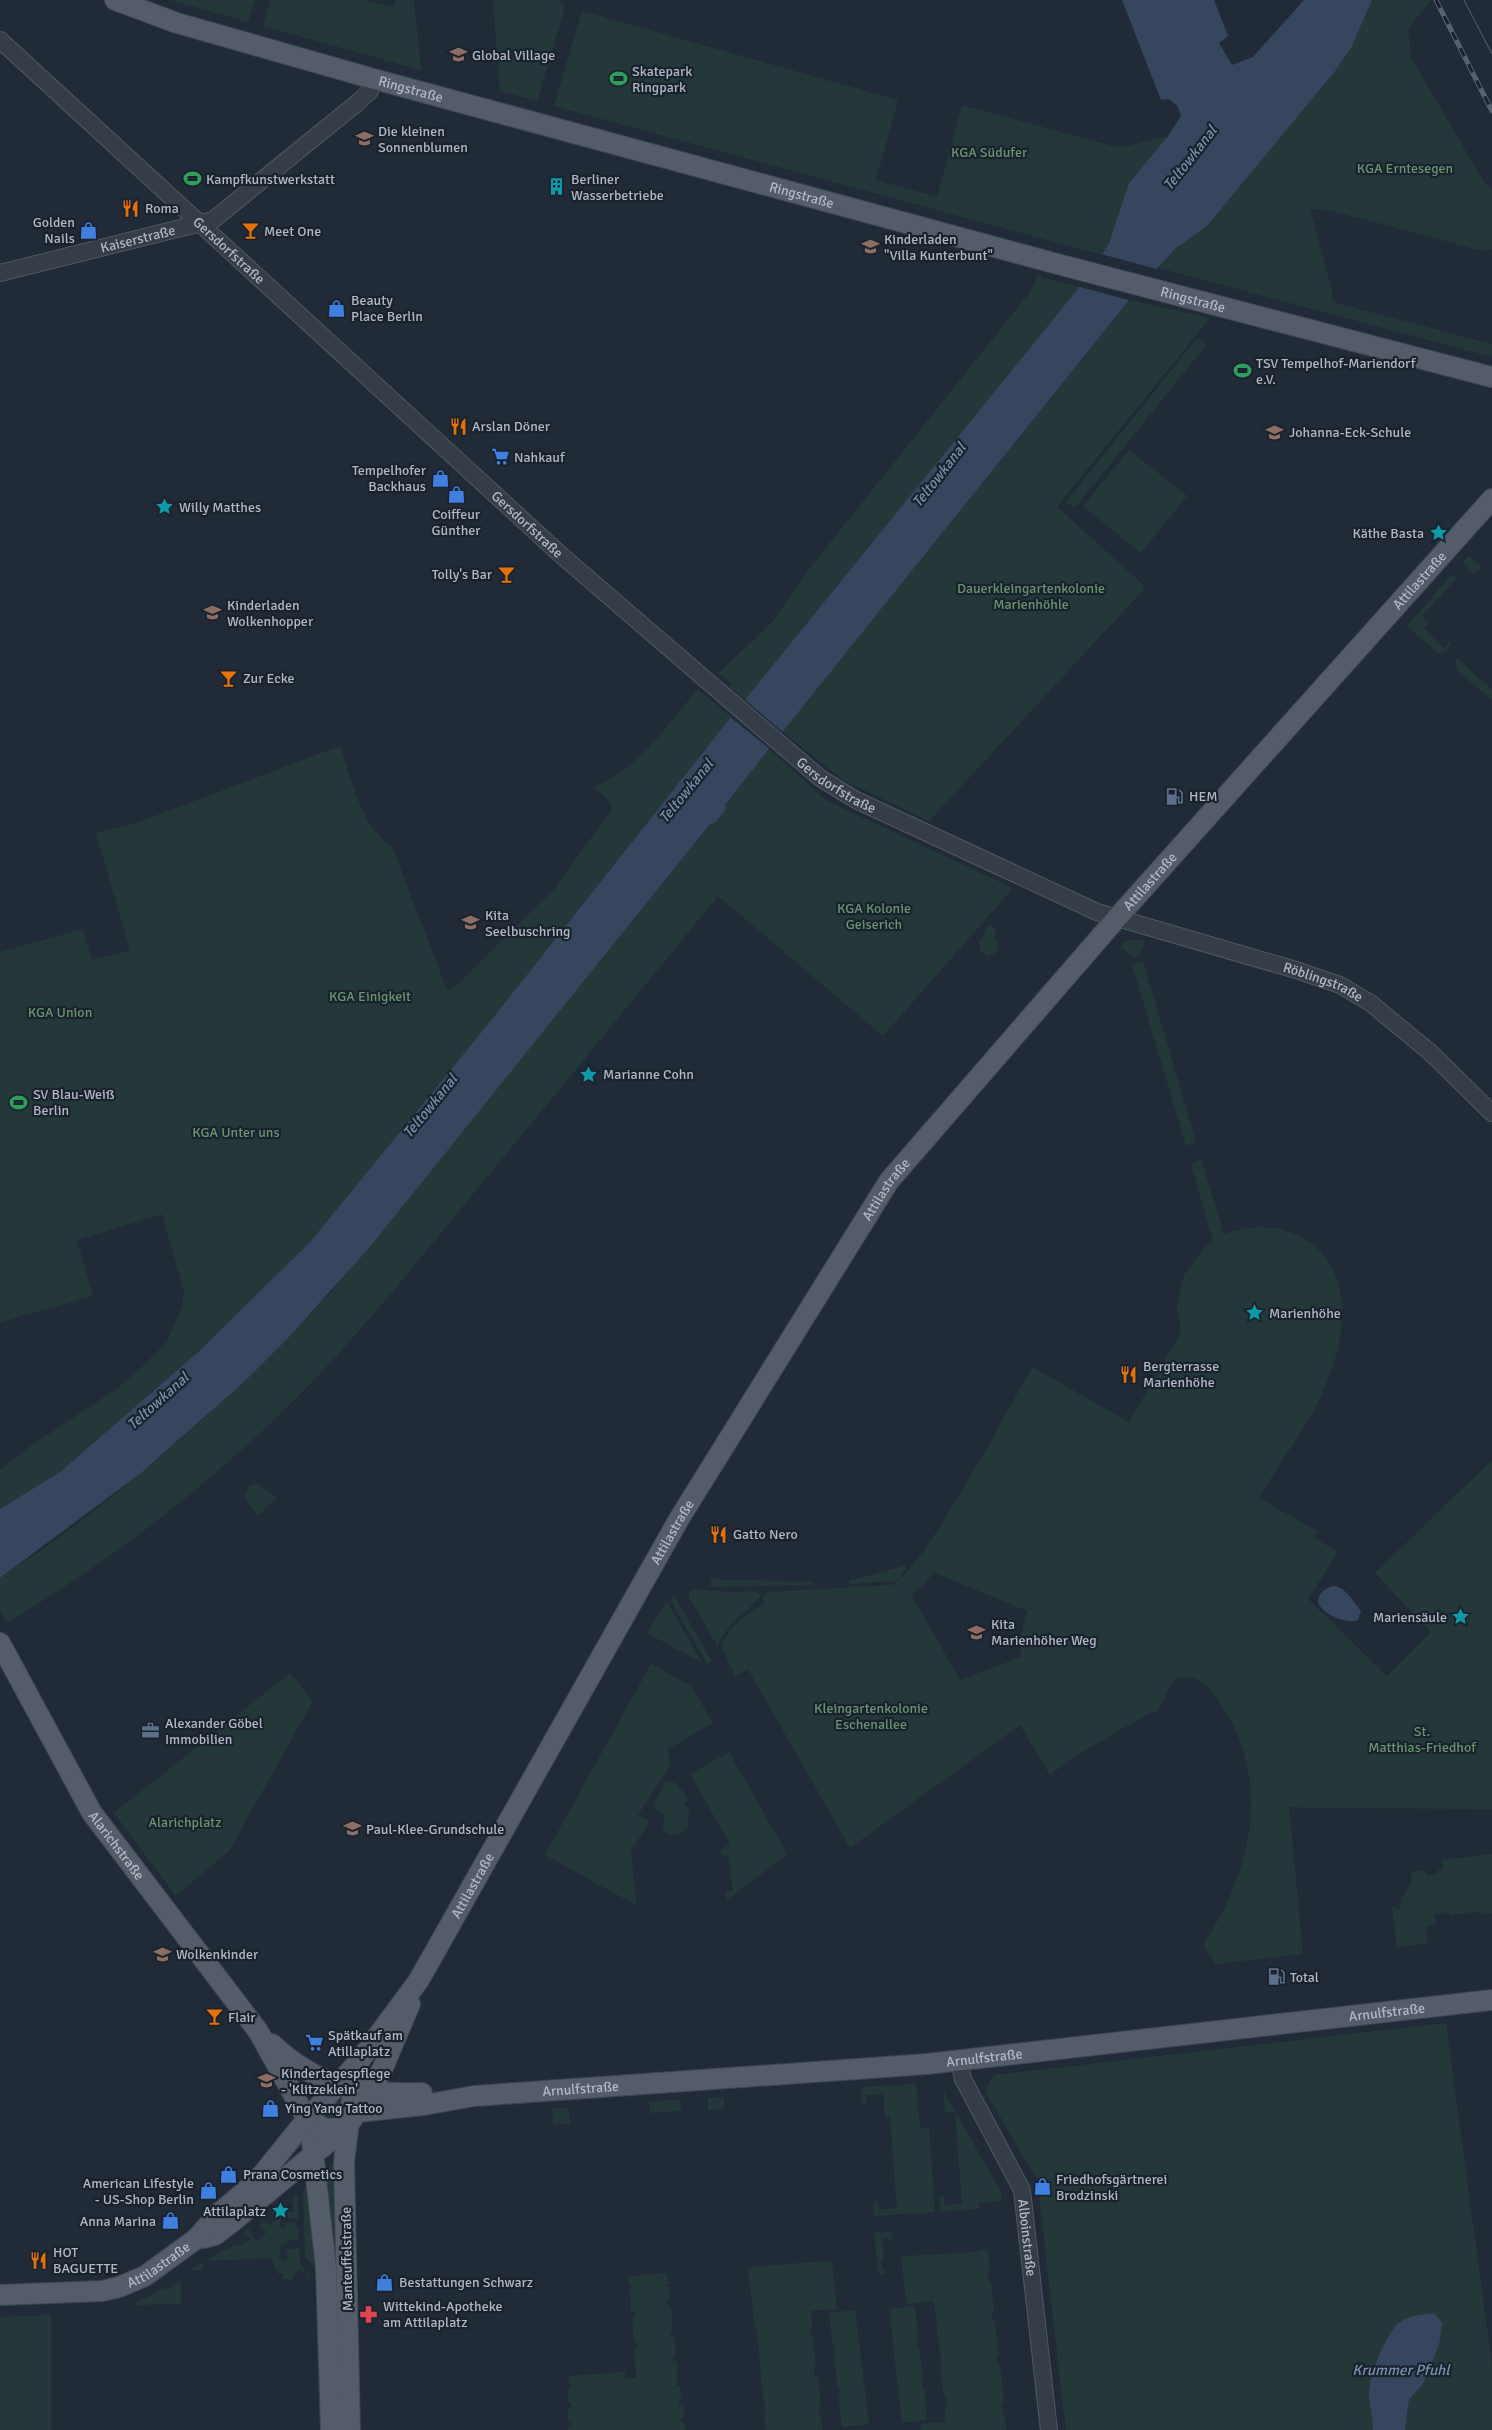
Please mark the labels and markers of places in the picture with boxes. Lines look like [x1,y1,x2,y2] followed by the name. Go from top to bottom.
[448,45,468,65] school or university icon: Global Village
[472,47,555,64] place label: Global Village
[632,63,692,96] place label: Skatepark Ringpark
[608,69,628,89] sports icon: Skatepark Ringpark
[378,123,468,156] place label: Die kleinen Sonnenblumen
[354,129,374,149] school or university icon: Die kleinen Sonnenblumen
[182,169,202,189] sports icon: Kampfkunstwerkstatt
[206,171,335,188] place label: Kampfkunstwerkstatt
[571,171,664,204] place label: Berliner Wasserbetriebe
[547,177,567,197] building icon: Berliner Wasserbetriebe
[121,198,141,218] restaurant icon: Roma
[145,200,179,217] place label: Roma
[33,214,75,247] place label: Golden Nails
[79,220,99,240] shop icon: Golden Nails
[240,221,260,241] bar icon: Meet One
[264,223,321,240] place label: Meet One
[884,231,993,264] place label: Kinderladen "Villa Kunterbunt"
[860,237,880,257] school or university icon: Kinderladen "Villa Kunterbunt"
[351,292,423,325] place label: Beauty Place Berlin
[327,298,347,318] shop icon: Beauty Place Berlin
[1256,355,1417,388] place label: TSV Tempelhof-Mariendorf e.V.
[1232,361,1252,381] sports icon: TSV Tempelhof-Mariendorf e.V.
[448,416,468,436] restaurant icon: Arslan Döner
[472,418,551,435] place label: Arslan Döner
[1265,422,1285,442] school or university icon: Johanna-Eck-Schule
[1289,424,1411,441] place label: Johanna-Eck-Schule
[490,447,510,467] supermarket icon: Nahkauf
[514,449,566,466] place label: Nahkauf
[352,462,427,495] place label: Tempelhofer Backhaus
[430,468,450,488] shop icon: Tempelhofer Backhaus
[446,484,466,504] shop icon: Coiffeur Günther
[155,497,175,517] place icon: Willy Matthes
[179,499,261,516] place label: Willy Matthes
[432,506,481,539] place label: Coiffeur Günther
[1428,523,1448,543] place icon: Käthe Basta
[1352,525,1424,542] place label: Käthe Basta
[496,564,516,584] bar icon: Tolly's Bar
[432,566,493,583] place label: Tolly's Bar
[227,597,314,630] place label: Kinderladen Wolkenhopper
[203,603,223,623] school or university icon: Kinderladen Wolkenhopper
[219,668,239,688] bar icon: Zur Ecke
[243,670,295,687] place label: Zur Ecke
[1165,786,1185,806] fuel station icon: HEM
[1189,788,1218,805] place label: HEM
[485,907,571,940] place label: Kita Seelbuschring
[461,913,481,933] school or university icon: Kita Seelbuschring
[579,1064,599,1084] place icon: Marianne Cohn
[603,1066,694,1083] place label: Marianne Cohn
[33,1086,115,1119] place label: SV Blau-Weiß Berlin
[9,1092,29,1112] sports icon: SV Blau-Weiß Berlin
[1245,1303,1265,1323] place icon: Marienhöhe
[1269,1305,1341,1322] place label: Marienhöhe
[1143,1358,1219,1391] place label: Bergterrasse Marienhöhe
[1119,1364,1139,1384] restaurant icon: Bergterrasse Marienhöhe
[709,1524,729,1544] restaurant icon: Gatto Nero
[733,1526,798,1543] place label: Gatto Nero
[1451,1607,1471,1627] place icon: Mariensäule
[1373,1609,1447,1626] place label: Mariensäule
[991,1616,1097,1649] place label: Kita Marienhöher Weg
[967,1622,987,1642] school or university icon: Kita Marienhöher Weg
[165,1715,263,1748] place label: Alexander Göbel Immobilien
[141,1721,161,1741] office icon: Alexander Göbel Immobilien
[342,1819,362,1839] school or university icon: Paul-Klee-Grundschule
[366,1821,504,1838] place label: Paul-Klee-Grundschule
[152,1944,172,1964] school or university icon: Wolkenkinder
[176,1946,259,1963] place label: Wolkenkinder
[1266,1967,1286,1987] fuel station icon: Total
[1290,1969,1319,1986] place label: Total
[204,2007,224,2027] bar icon: Flair
[228,2009,256,2026] place label: Flair
[328,2027,403,2060] place label: Spätkauf am Atillaplatz
[304,2033,324,2053] supermarket icon: Spätkauf am Atillaplatz
[281,2065,390,2098] place label: Kindertagespflege - 'Klitzeklein'
[257,2071,277,2091] school or university icon: Kindertagespflege - 'Klitzeklein'
[261,2098,281,2118] shop icon: Ying Yang Tattoo
[285,2100,383,2117] place label: Ying Yang Tattoo
[219,2164,239,2184] shop icon: Prana Cosmetics
[243,2166,342,2183] place label: Prana Cosmetics
[1056,2171,1167,2204] place label: Friedhofsgärtnerei Brodzinski
[83,2175,194,2208] place label: American Lifestyle - US-Shop Berlin
[1032,2177,1052,2197] shop icon: Friedhofsgärtnerei Brodzinski
[198,2181,218,2201] shop icon: American Lifestyle - US-Shop Berlin
[270,2201,290,2221] place icon: Attilaplatz
[203,2203,266,2220] place label: Attilaplatz
[160,2211,180,2231] shop icon: Anna Marina
[80,2213,156,2230] place label: Anna Marina
[53,2244,118,2277] place label: HOT BAGUETTE
[29,2250,49,2270] restaurant icon: HOT BAGUETTE
[375,2272,395,2292] shop icon: Bestattungen Schwarz
[399,2274,533,2291] place label: Bestattungen Schwarz
[383,2298,502,2331] place label: Wittekind-Apotheke am Attilaplatz
[359,2304,379,2324] pharmacy icon: Wittekind-Apotheke am Attilaplatz

